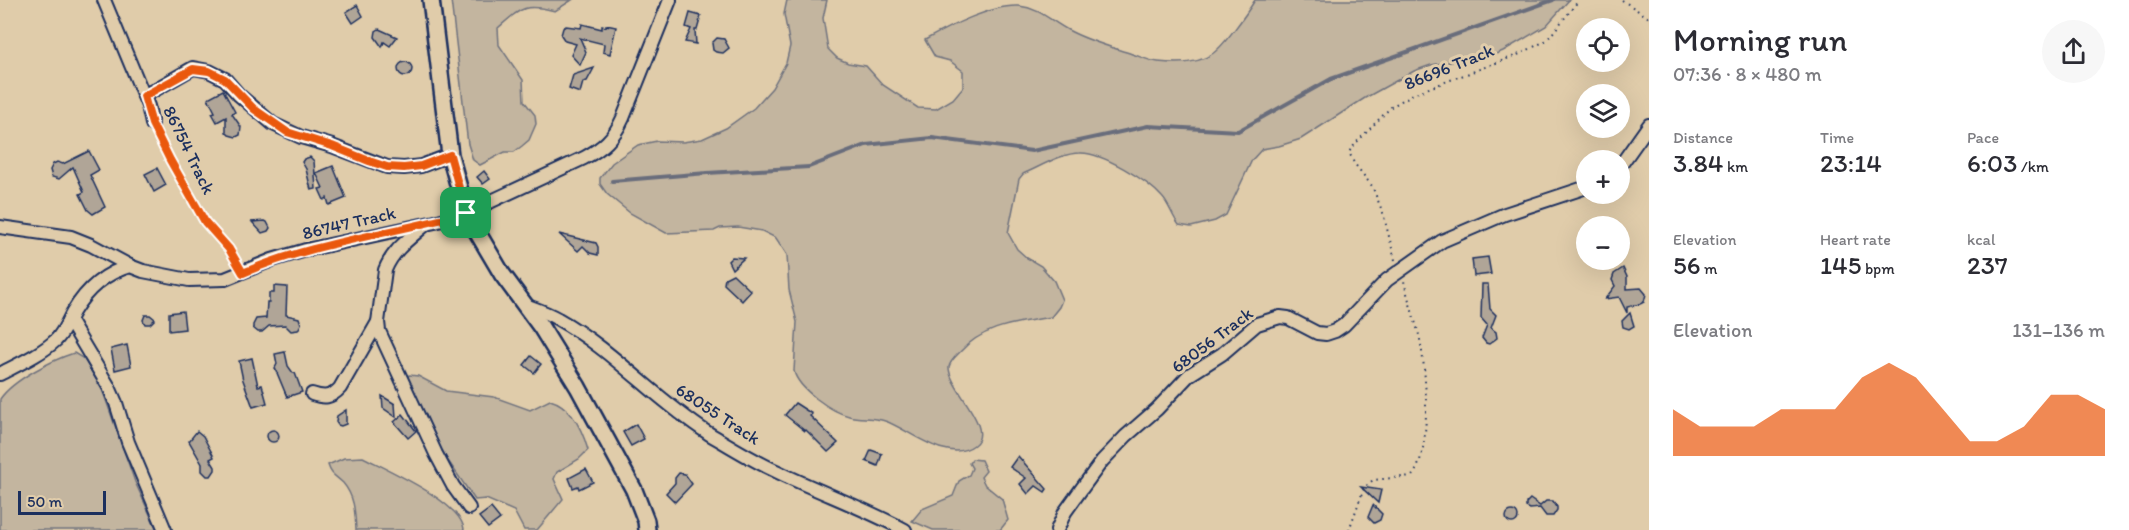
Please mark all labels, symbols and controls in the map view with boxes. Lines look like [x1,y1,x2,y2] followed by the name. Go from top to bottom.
[1576,18,1630,270] map controls
[1576,18,1630,72] button: locate
[1673,20,1848,59] text: Morning run
[2042,20,2105,83] button: share
[1401,39,1498,95] street label: 86696 Track
[1673,62,1822,86] text: 07:36 · 8 × 480 m
[1576,84,1630,138] button: layers
[158,102,220,198] street label: 86754 Track
[1673,128,1733,147] text: Distance
[1820,128,1854,147] text: Time
[1967,128,1999,147] text: Pace
[1673,147,1723,179] text: 3.84
[1820,147,1882,179] text: 23:14
[1967,147,2017,179] text: 6:03
[1576,150,1630,204] button: +
[1723,157,1748,176] text: km
[2017,157,2049,176] text: /km
[440,187,491,238] pin
[449,196,482,229] icon: arrive
[300,201,398,244] street label: 86747 Track
[1576,216,1630,270] button: −
[1673,230,1737,249] text: Elevation
[1820,230,1891,249] text: Heart rate
[1967,230,1995,249] text: kcal
[1673,249,1700,281] text: 56
[1820,249,1861,281] text: 145
[1967,249,2008,281] text: 237
[1700,259,1717,278] text: m
[1861,259,1895,278] text: bpm
[1167,302,1258,378] street label: 68056 Track
[1673,318,1752,342] text: Elevation
[2012,318,2105,342] text: 131–136 m
[672,379,765,450] street label: 68055 Track
[18,488,106,516] scale bar
[27,492,62,511] text: 50 m

